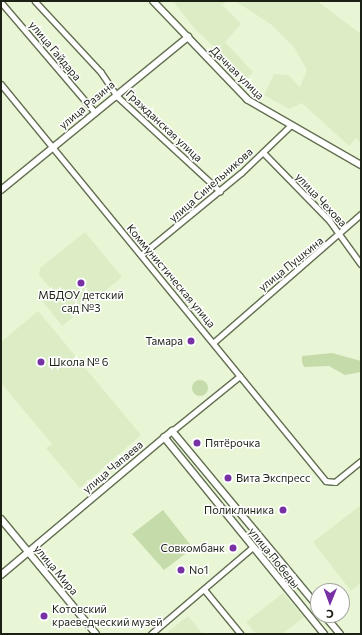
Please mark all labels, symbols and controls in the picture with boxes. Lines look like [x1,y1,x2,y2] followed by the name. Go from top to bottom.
[26,19,84,83] street label: улица Гайдара
[208,44,266,102] street label: Дачная улица
[57,78,117,132] street label: улица Разина
[123,87,205,165] street label: Гражданская улица
[167,145,255,225] street label: улица Синельникова
[293,170,349,230] street label: улица Чехова
[124,222,218,330] street label: Коммунистическая улица
[256,234,326,294] street label: улица Пушкина
[76,278,86,288] marker: МБДОУ детский сад №3
[38,289,124,315] place label: МБДОУ детский сад №3
[146,334,183,348] place label: Тамара
[186,336,196,346] marker: Тамара
[49,355,108,369] place label: Школа № 6
[36,357,46,367] marker: Школа № 6
[205,436,260,450] place label: Пятёрочка
[80,438,146,496] street label: улица Чапаева
[192,438,202,448] marker: Пятёрочка
[236,471,310,485] place label: Вита Экспресс
[223,473,233,483] marker: Вита Экспресс
[204,503,274,517] place label: Поликлиника
[277,504,289,516] marker: Поликлиника
[246,525,302,591] street label: улица Победы
[161,541,225,555] place label: Совкомбанк
[31,542,81,598] street label: улица Мира
[228,543,238,553] marker: Совкомбанк
[189,563,209,577] place label: No1
[176,565,186,575] marker: No1
[310,583,350,623] north arrow
[52,603,162,629] place label: Котовский краеведческий музей
[326,608,334,621] text: С
[39,611,49,621] marker: Котовский краеведческий музей

